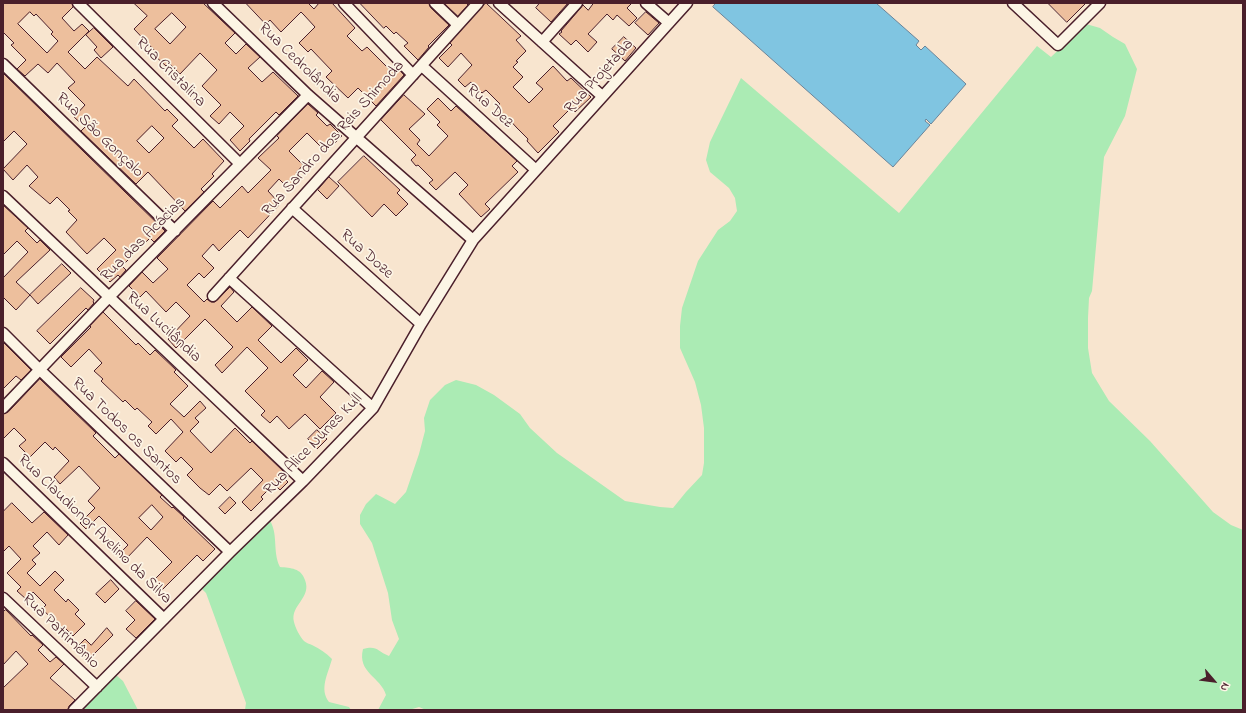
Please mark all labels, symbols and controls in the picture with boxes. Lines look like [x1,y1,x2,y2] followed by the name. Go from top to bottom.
[253,20,345,108] street label: Rua Cedrolândia
[131,34,209,112] street label: Rua Cristalina
[561,36,639,118] street label: Rua Projetada
[259,57,409,221] street label: Rua Sandro dos Reis Shimoda
[462,81,516,133] street label: Rua Dez
[51,89,147,183] street label: Rua São Gonçalo
[98,194,190,286] street label: Rua das Acácias
[336,226,396,284] street label: Rua Doze
[122,288,204,368] street label: Rua Lucilândia
[67,374,185,490] street label: Rua Todos os Santos
[261,390,367,500] street label: Rua Alice Nunes Kull
[13,451,175,609] street label: Rua Claudionor Avelino da Silva
[17,590,103,674] street label: Rua Patrimônio
[1194,661,1234,701] north arrow
[1216,680,1233,694] text: N

